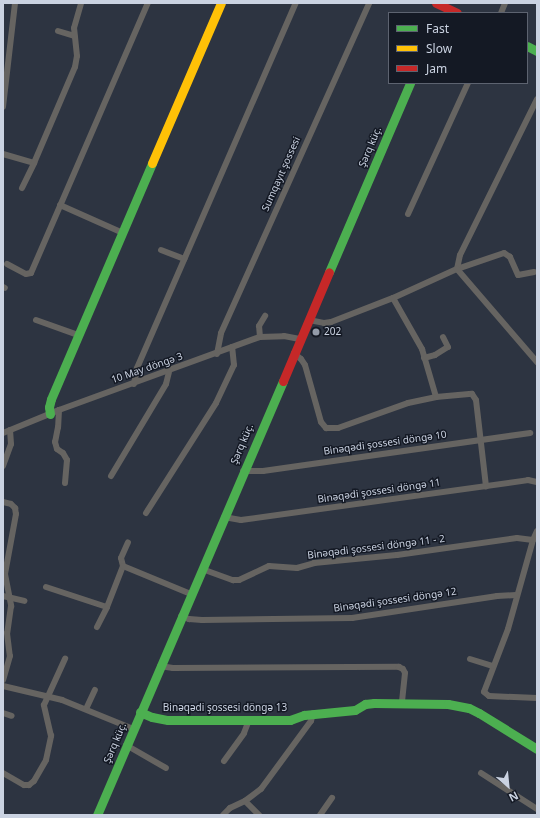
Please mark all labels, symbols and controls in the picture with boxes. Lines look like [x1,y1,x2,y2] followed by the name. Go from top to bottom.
[388,12,528,84] legend
[426,20,449,37] text: Fast
[426,40,452,57] text: Slow
[426,60,447,77] text: Jam
[356,125,384,169] street label: Şərq küç.
[259,135,303,213] street label: Sumqayıt şossesi
[324,326,341,338] place label: 202
[311,327,321,337] marker: 202
[110,350,184,386] street label: 10 May döngə 3
[228,422,256,466] street label: Şərq küç.
[323,428,447,458] street label: Binəqədi şossesi döngə 10
[317,476,441,506] street label: Binəqədi şossesi döngə 11
[307,533,445,561] street label: Binəqədi şossesi döngə 11 - 2
[333,585,457,615] street label: Binəqədi şossesi döngə 12
[163,702,287,714] street label: Binəqədi şossesi döngə 13
[101,721,129,765] street label: Şərq küç.
[488,766,528,806] north arrow
[506,788,521,806] text: N

